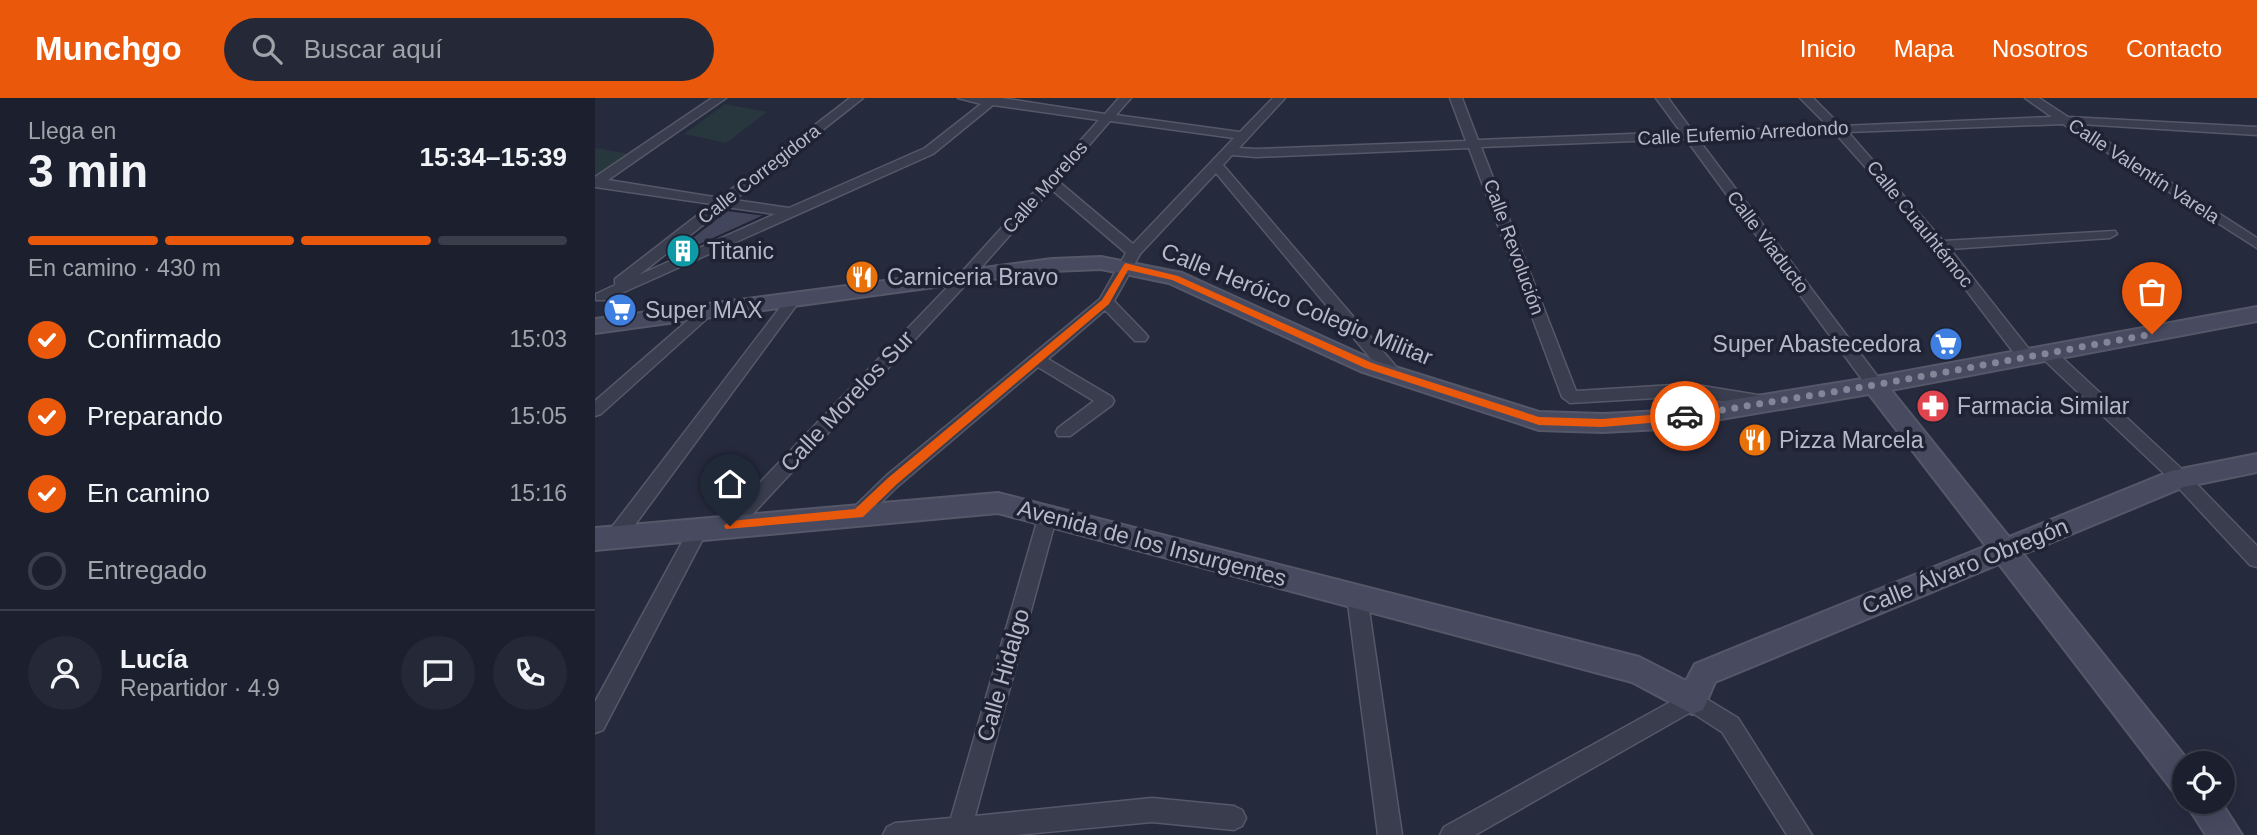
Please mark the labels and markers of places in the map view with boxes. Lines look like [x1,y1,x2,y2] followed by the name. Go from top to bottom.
[664,232,702,270] building icon: Titanic
[707,238,774,264] place label: Titanic
[843,258,881,296] restaurant icon: Carniceria Bravo
[2122,262,2182,334] pin
[887,264,1058,290] place label: Carniceria Bravo
[601,291,639,329] supermarket icon: Super MAX
[645,297,763,323] place label: Super MAX
[1927,325,1965,363] supermarket icon: Super Abastecedora
[1713,331,1921,357] place label: Super Abastecedora
[1914,387,1952,425] pharmacy icon: Farmacia Similar
[1957,393,2130,419] place label: Farmacia Similar
[1736,421,1774,459] restaurant icon: Pizza Marcela
[1779,427,1924,453] place label: Pizza Marcela
[700,454,760,526] pin

